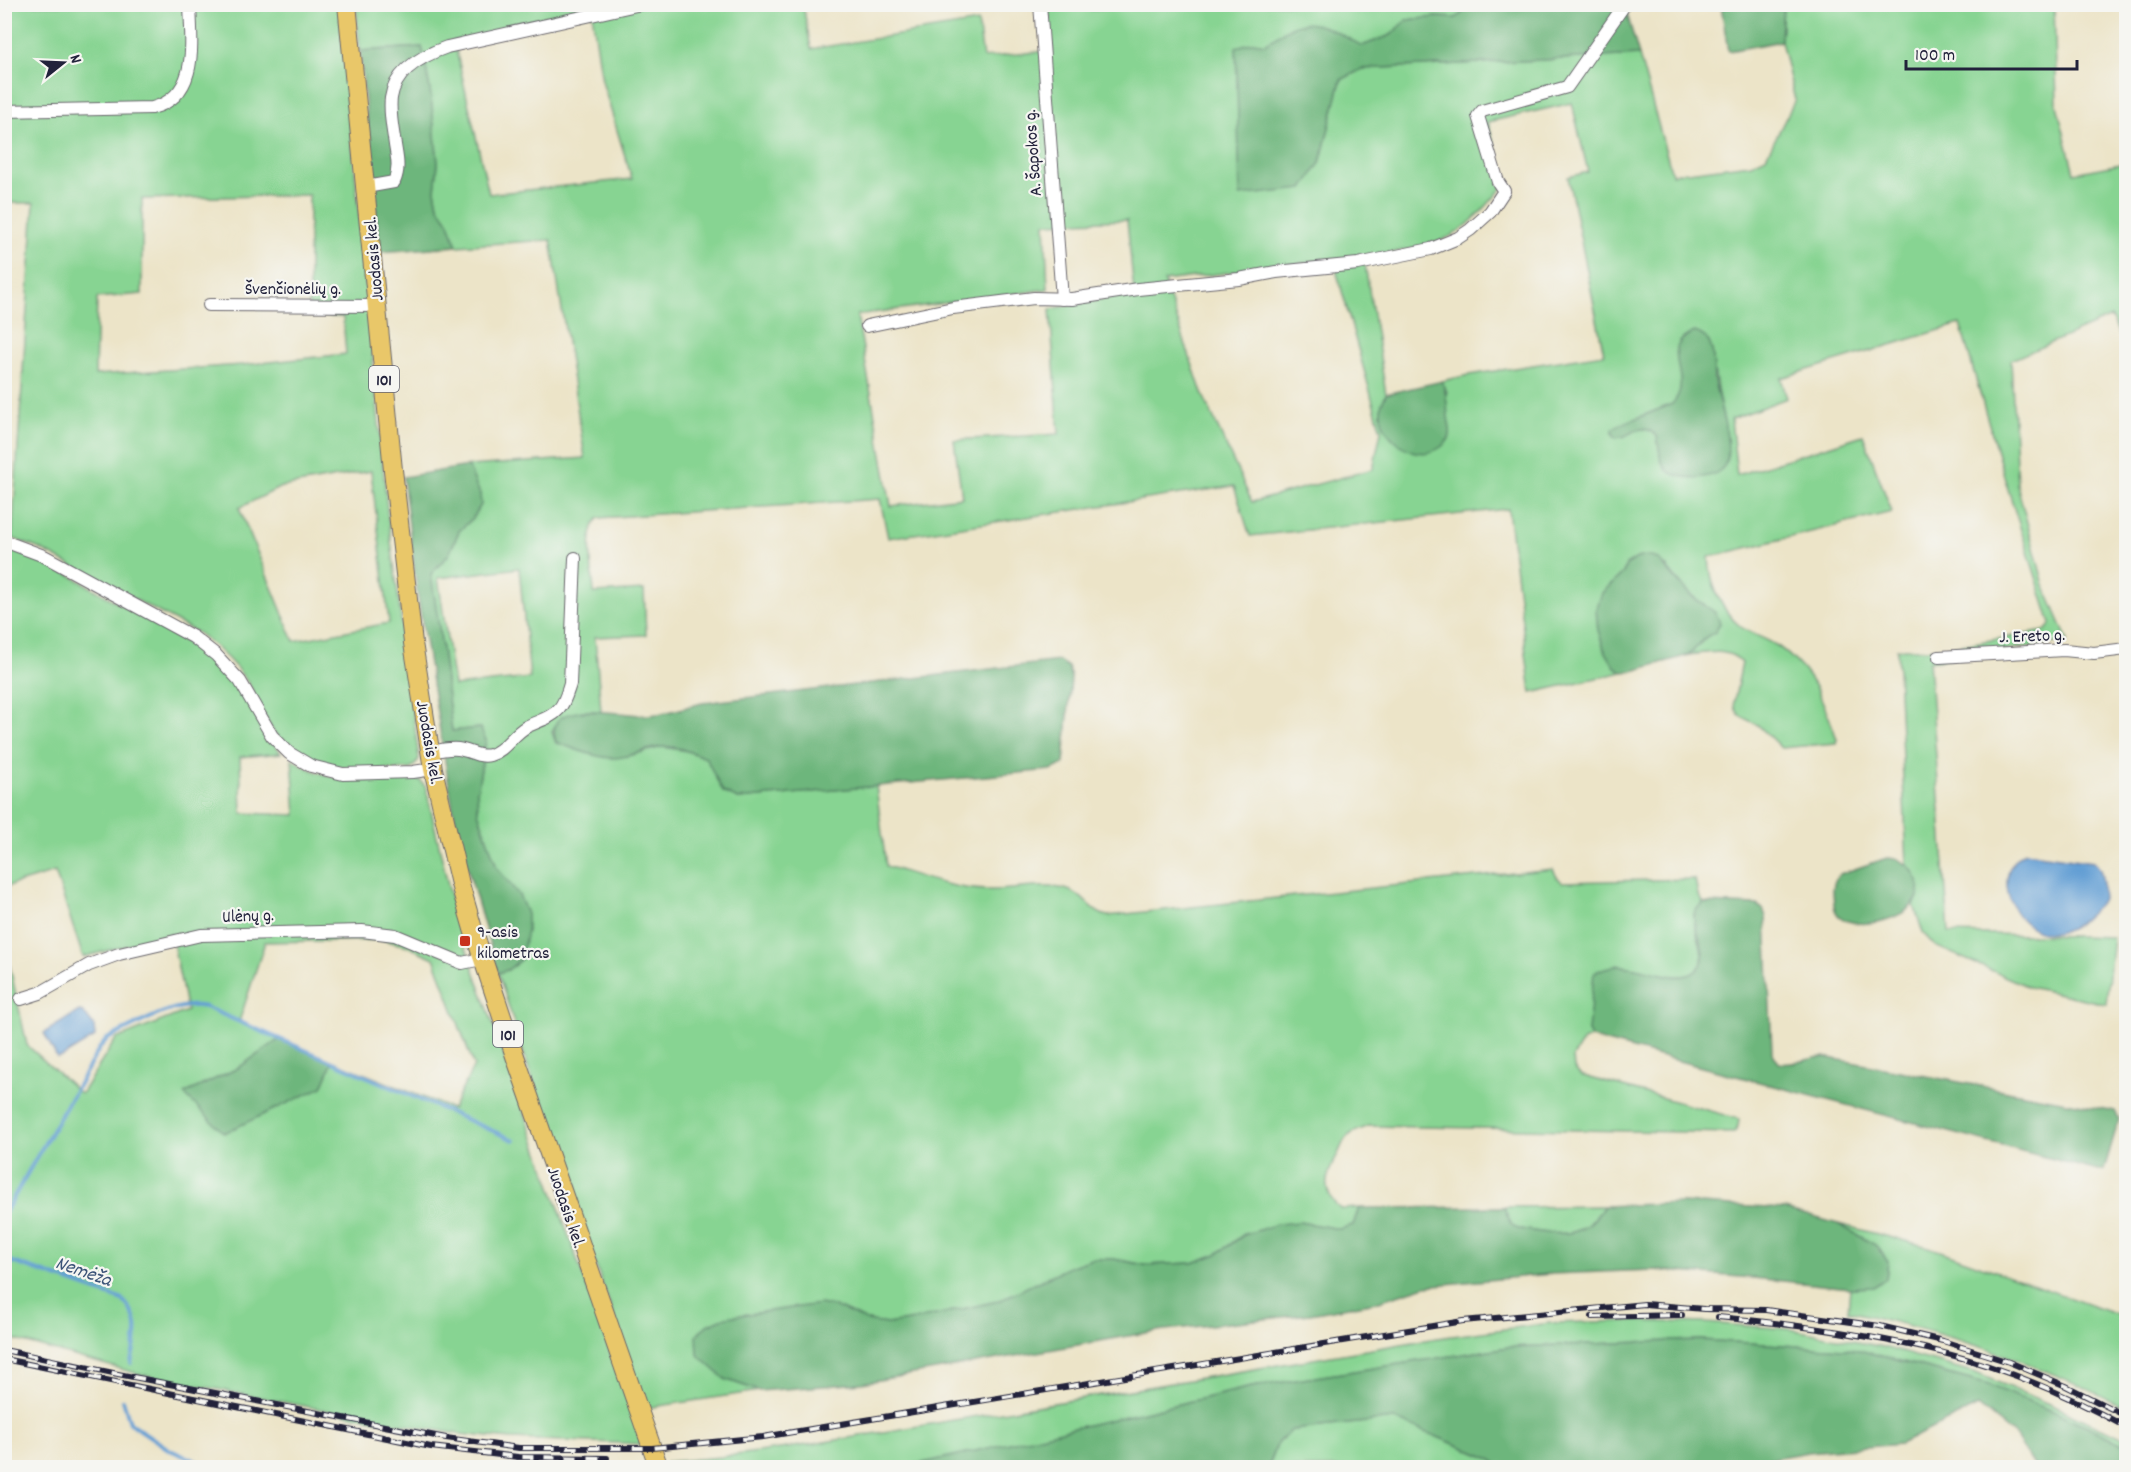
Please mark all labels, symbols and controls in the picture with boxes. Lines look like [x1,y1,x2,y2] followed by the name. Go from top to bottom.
[33,33,93,93] north arrow
[1906,33,2077,71] scale bar
[1915,44,1955,69] text: 100 m
[63,52,87,67] text: N
[1019,109,1050,197] street label: A. Šapokos g.
[359,216,392,302] street label: Juodasis kel.
[245,278,341,303] street label: Švenčionėlių g.
[369,366,399,392] road number: 101
[1999,624,2066,651] street label: J. Ereto g.
[408,699,447,786] street label: Juodasis kel.
[222,904,274,931] street label: Ulėnų g.
[477,921,550,967] place label: 9-asis kilometras
[458,934,472,948] marker: 9-asis kilometras
[493,1021,523,1047] road number: 101
[539,1164,590,1252] street label: Juodasis kel.
[51,1250,116,1296] water label: Nemėža

